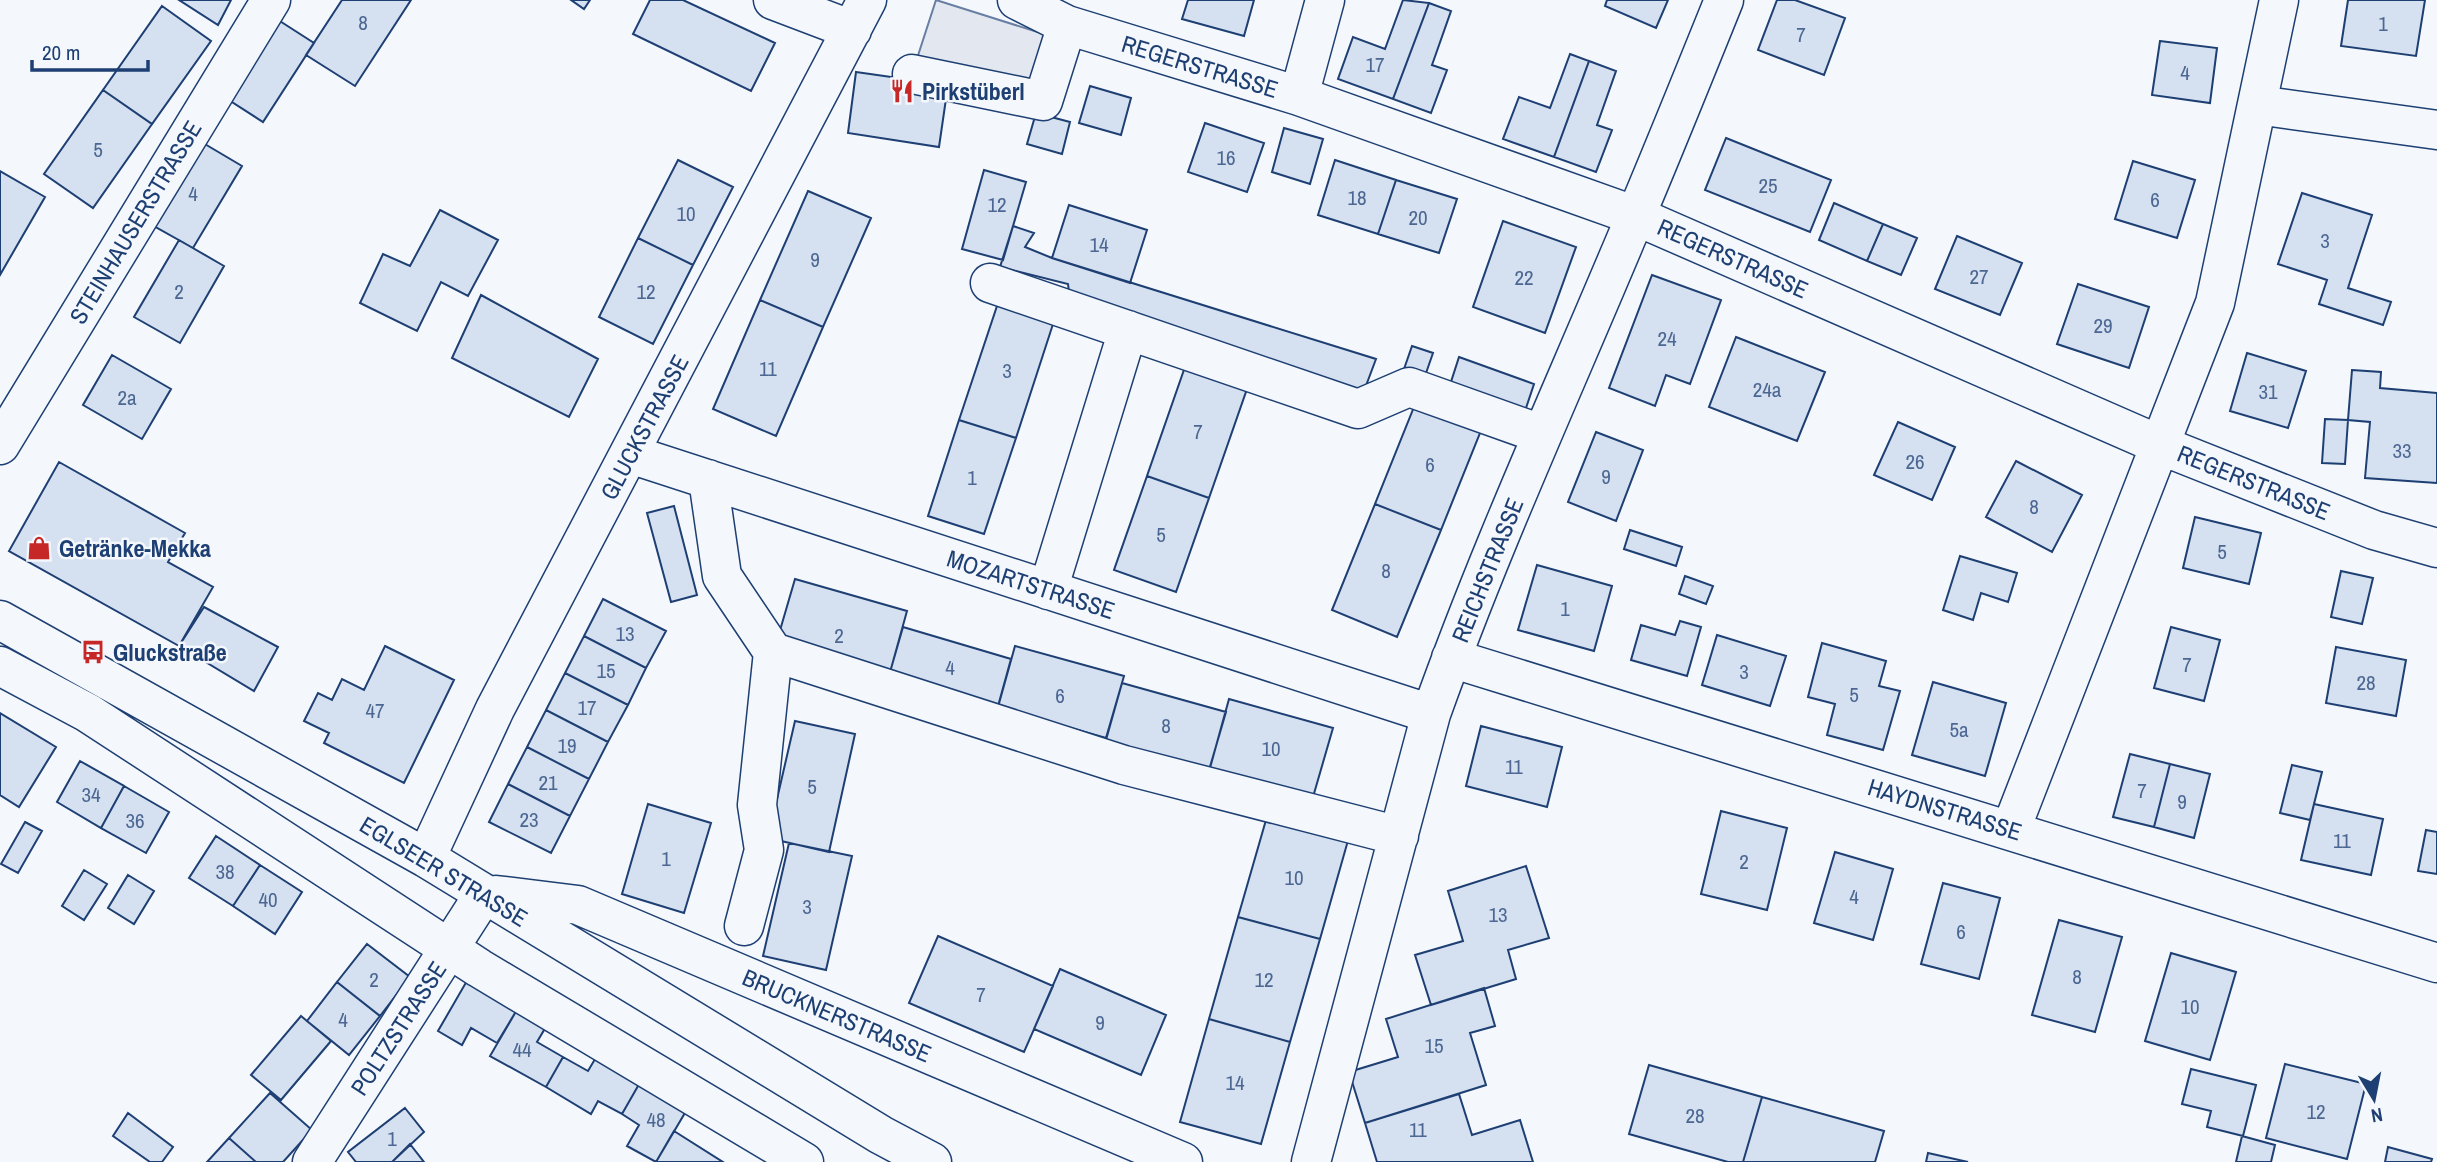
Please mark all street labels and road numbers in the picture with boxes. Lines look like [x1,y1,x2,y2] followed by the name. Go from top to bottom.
[1118,27,1282,105] street label: REGERSTRASSE
[62,114,208,330] street label: STEINHAUSERSTRASSE
[1653,210,1813,306] street label: REGERSTRASSE
[592,349,696,505] street label: GLUCKSTRASSE
[2173,437,2335,527] street label: REGERSTRASSE
[1443,493,1531,647] street label: REICHSTRASSE
[943,542,1119,626] street label: MOZARTSTRASSE
[1864,770,2026,848] street label: HAYDNSTRASSE
[354,808,534,934] street label: EGLSEER STRASSE
[343,955,453,1101] street label: POLTZSTRASSE
[738,961,936,1069] street label: BRUCKNERSTRASSE

